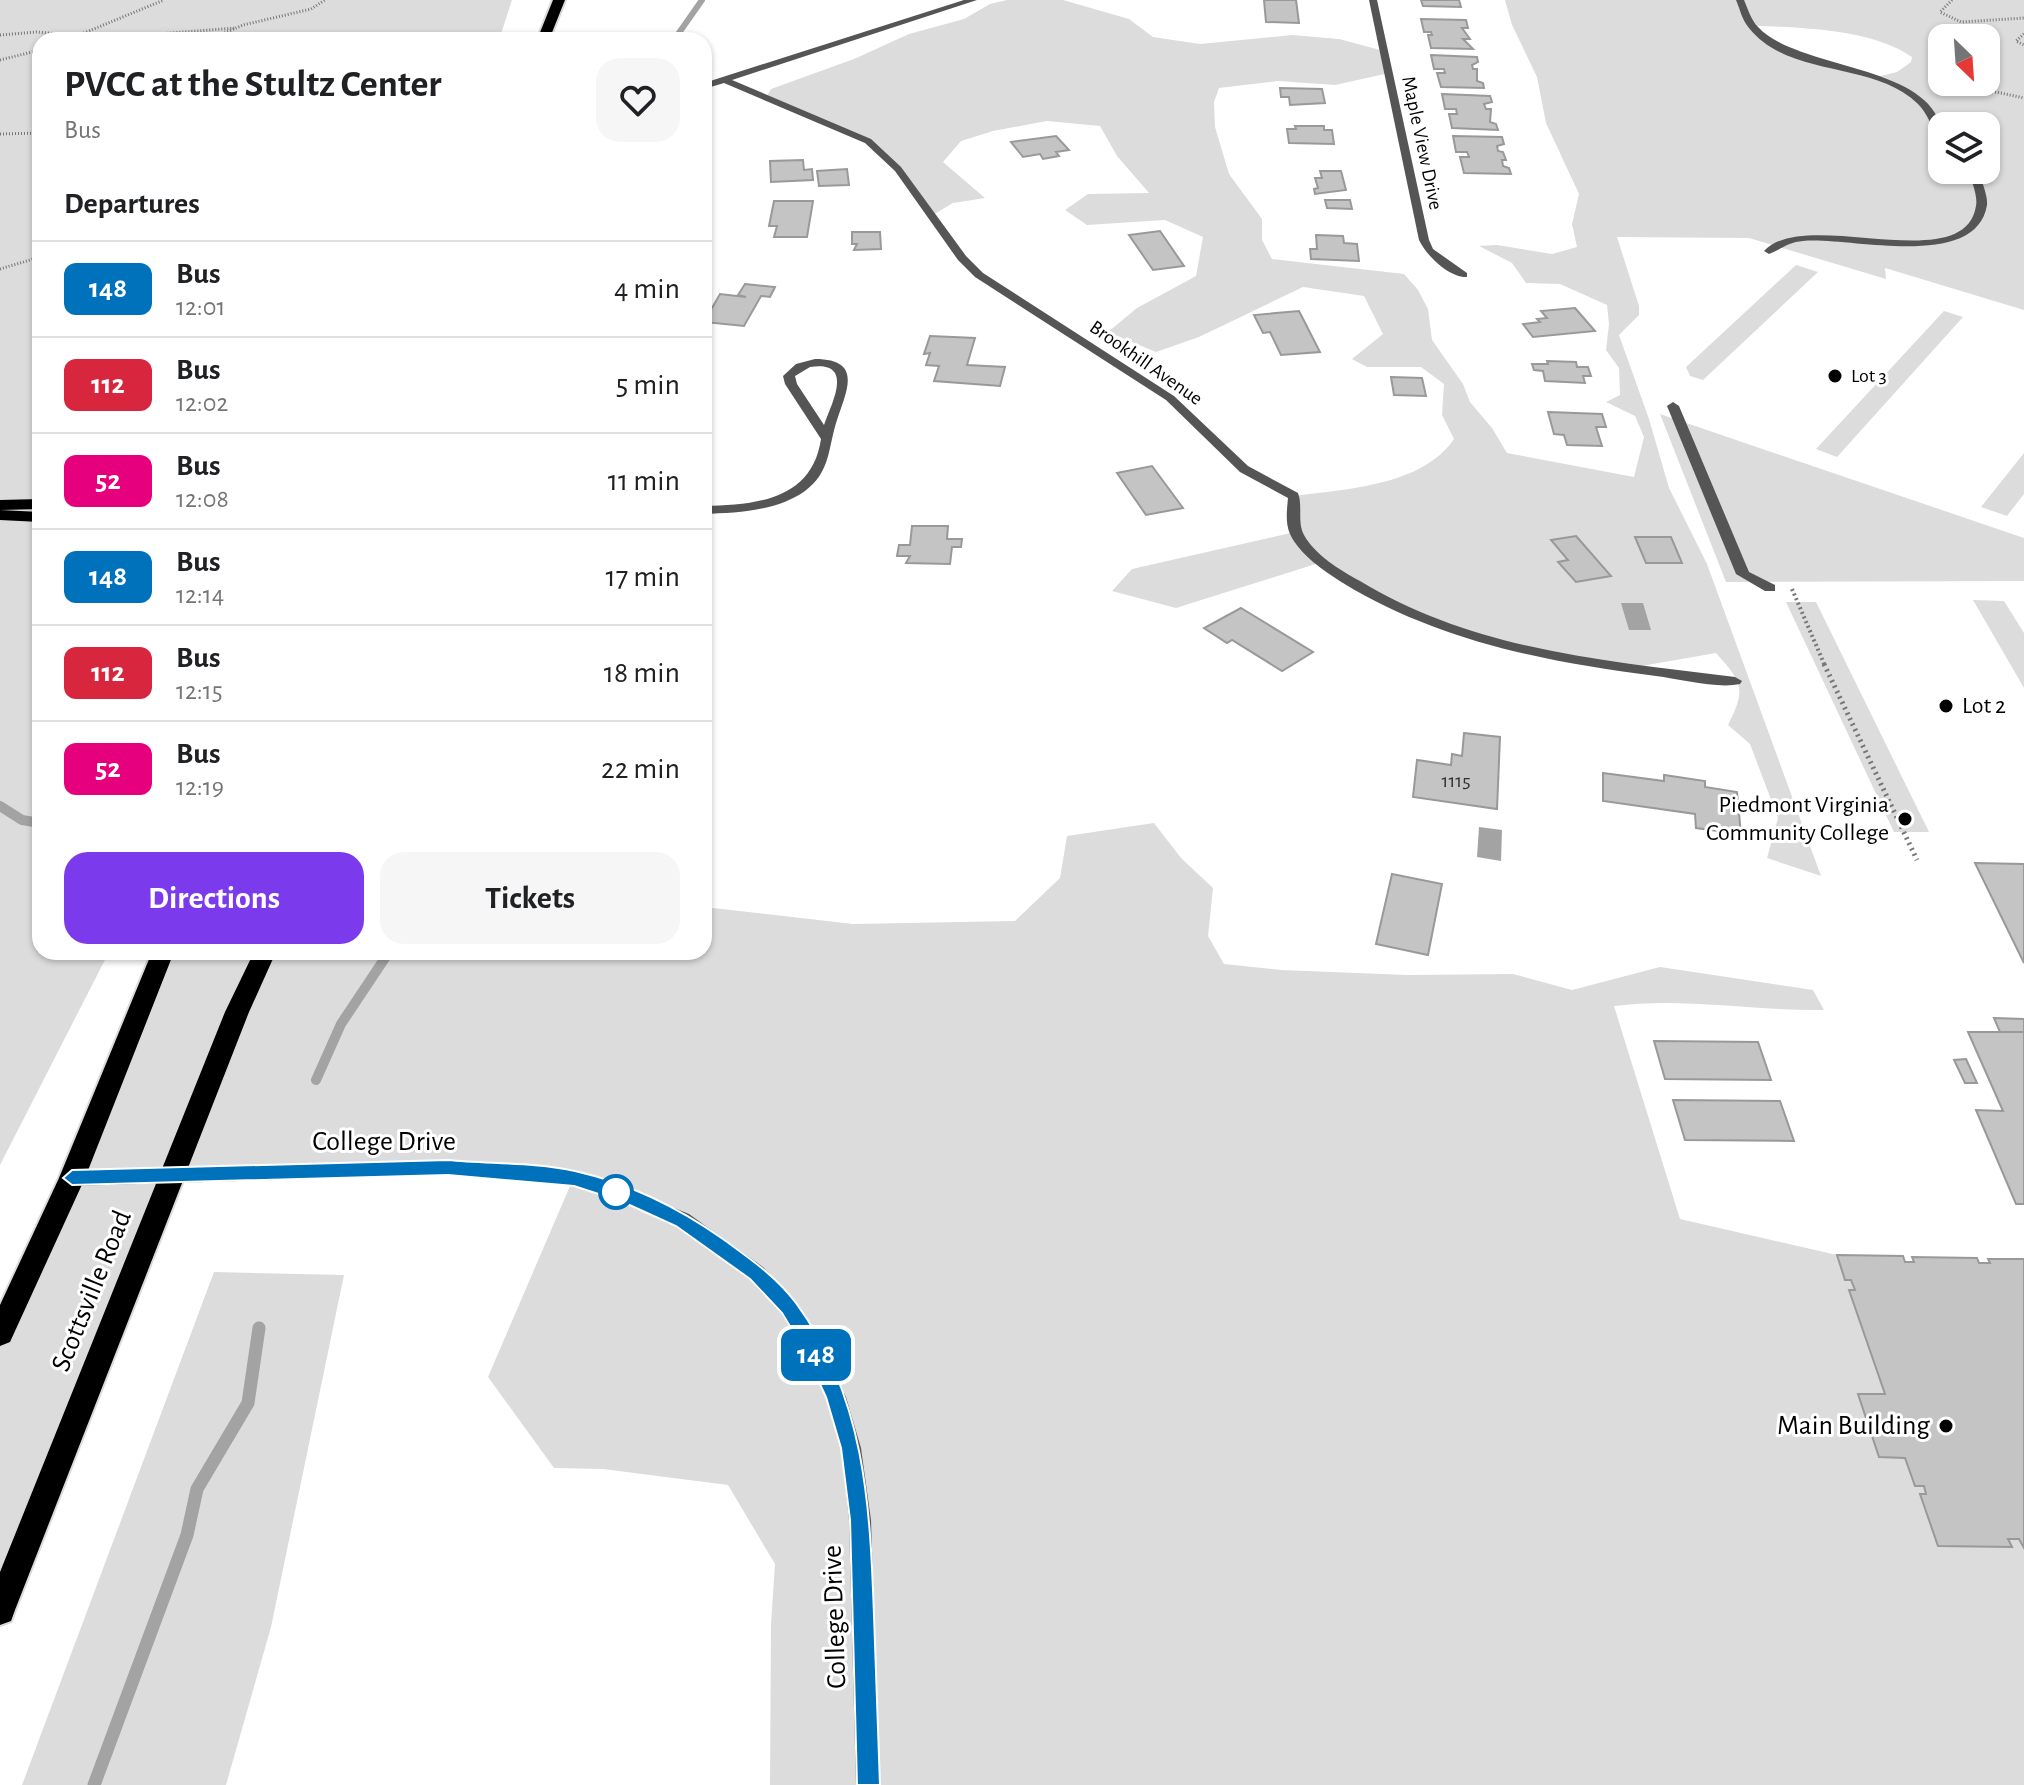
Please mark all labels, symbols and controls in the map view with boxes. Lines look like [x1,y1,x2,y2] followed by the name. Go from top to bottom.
[1928,24,2000,96] north arrow
[1928,24,2000,184] map controls
[596,58,680,142] button: heart
[64,66,442,104] text: PVCC at the Stultz Center
[1398,74,1446,212] street label: Maple View Drive
[1928,112,2000,184] button: layers
[64,117,101,143] text: Bus
[64,189,200,219] text: Departures
[176,259,221,289] text: Bus
[614,274,680,304] text: 4 min
[89,275,127,303] text: 148
[176,294,225,320] text: 12:01
[1086,317,1206,409] street label: Brookhill Avenue
[176,355,221,385] text: Bus
[1851,366,1887,386] place label: Lot 3
[1826,367,1844,385] marker: Lot 3
[616,370,680,400] text: 5 min
[91,371,125,399] text: 112
[176,390,228,416] text: 12:02
[176,451,221,481] text: Bus
[608,466,680,496] text: 11 min
[95,467,121,495] text: 52
[176,486,229,512] text: 12:08
[176,547,221,577] text: Bus
[605,562,680,592] text: 17 min
[89,563,127,591] text: 148
[176,582,224,608] text: 12:14
[176,643,221,673] text: Bus
[604,658,680,688] text: 18 min
[91,659,125,687] text: 112
[176,678,223,704] text: 12:15
[1962,694,2006,718] place label: Lot 2
[1937,697,1955,715] marker: Lot 2
[176,739,221,769] text: Bus
[601,754,680,784] text: 22 min
[95,755,121,783] text: 52
[1442,771,1471,791] house number: 1115
[176,774,224,800] text: 12:19
[1706,793,1889,845] place label: Piedmont Virginia Community College
[1896,810,1914,828] marker: Piedmont Virginia Community College
[64,852,364,944] button: Directions
[380,852,680,944] button: Tickets
[312,1128,456,1156] street label: College Drive
[599,1175,633,1209] unlabelled marker
[47,1206,137,1376] street label: Scottsville Road
[770,1329,862,1381] line badge: 148
[797,1341,835,1369] text: 148
[1777,1412,1930,1440] place label: Main Building
[1937,1417,1955,1435] marker: Main Building
[819,1545,851,1689] street label: College Drive

